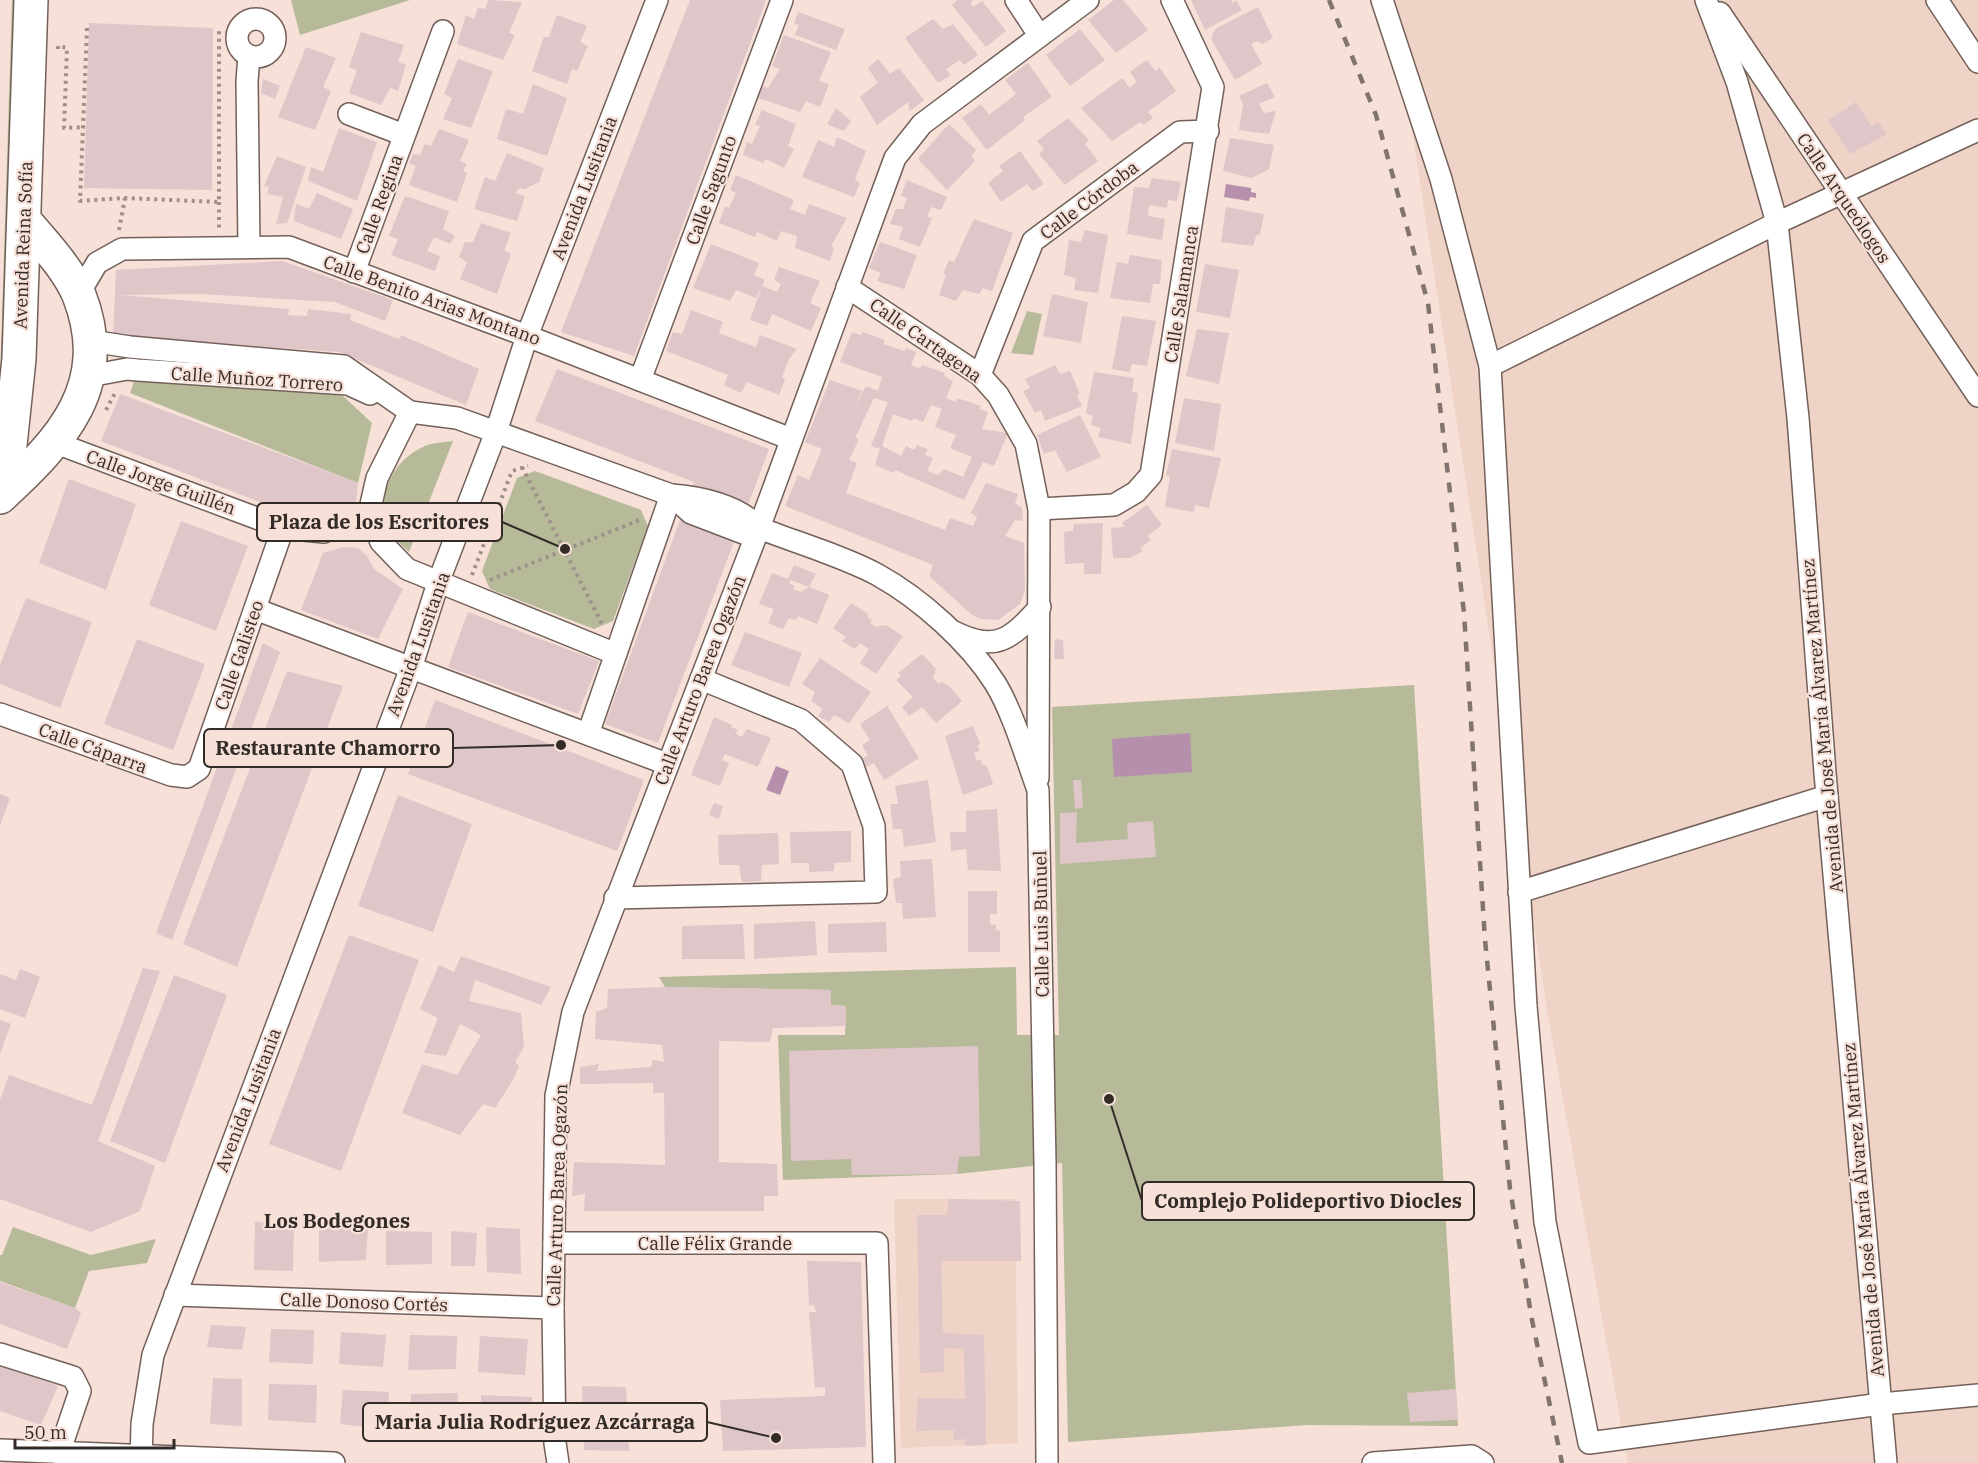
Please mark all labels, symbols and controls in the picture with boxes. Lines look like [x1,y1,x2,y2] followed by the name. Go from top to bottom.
[546,113,622,263] street label: Avenida Lusitania
[1792,128,1896,268] street label: Calle Arqueólogos
[680,132,742,248] street label: Calle Sagunto
[350,151,408,257] street label: Calle Regina
[1035,155,1143,245] street label: Calle Córdoba
[9,160,37,329] street label: Avenida Reina Sofía
[1159,223,1203,365] street label: Calle Salamanca
[320,250,544,350] street label: Calle Benito Arias Montano
[865,293,987,387] street label: Calle Cartagena
[170,362,344,396] street label: Calle Muñoz Torrero
[83,444,239,520] street label: Calle Jorge Guillén
[257,503,502,541] callout: Plaza de los Escritores
[269,508,489,535] text: Plaza de los Escritores
[1796,558,1848,894] street label: Avenida de José María Álvarez Martínez
[381,568,455,720] street label: Avenida Lusitania
[649,572,751,788] street label: Calle Arturo Barea Ogazón
[209,597,269,713] street label: Calle Galisteo
[35,718,151,778] street label: Calle Cáparra
[204,729,453,767] callout: Restaurante Chamorro
[215,734,441,761] text: Restaurante Chamorro
[1028,850,1054,998] street label: Calle Luis Buñuel
[210,1025,286,1175] street label: Avenida Lusitania
[1837,1042,1889,1378] street label: Avenida de José María Álvarez Martínez
[542,1083,572,1307] street label: Calle Arturo Barea Ogazón
[1142,1182,1474,1220] callout: Complejo Polideportivo Diocles
[1154,1187,1462,1214] text: Complejo Polideportivo Diocles
[264,1207,410,1234] district label: Los Bodegones
[638,1232,792,1255] street label: Calle Félix Grande
[280,1288,448,1316] street label: Calle Donoso Cortés
[363,1403,707,1441] callout: Maria Julia Rodríguez Azcárraga
[375,1408,695,1435] text: Maria Julia Rodríguez Azcárraga
[15,1412,174,1450] scale bar
[24,1421,67,1444] text: 50 m

